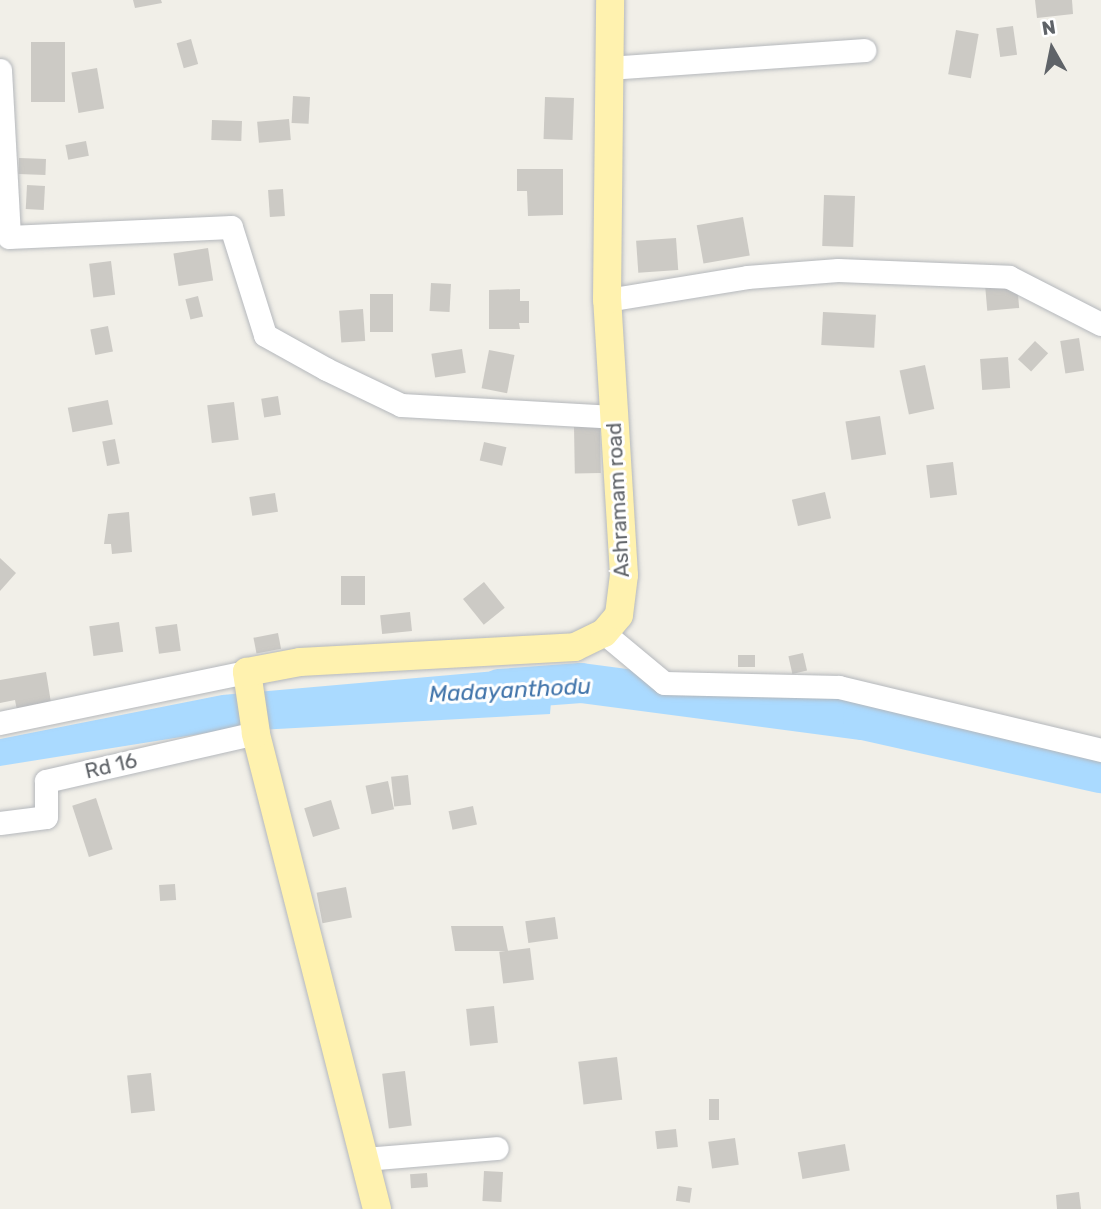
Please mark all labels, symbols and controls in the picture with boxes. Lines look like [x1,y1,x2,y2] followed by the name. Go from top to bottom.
[1017,14,1087,84] north arrow
[1040,15,1057,40] text: N
[601,422,635,578] street label: Ashramam road
[428,672,592,708] water label: Madayanthodu
[82,748,140,784] street label: Rd 16

